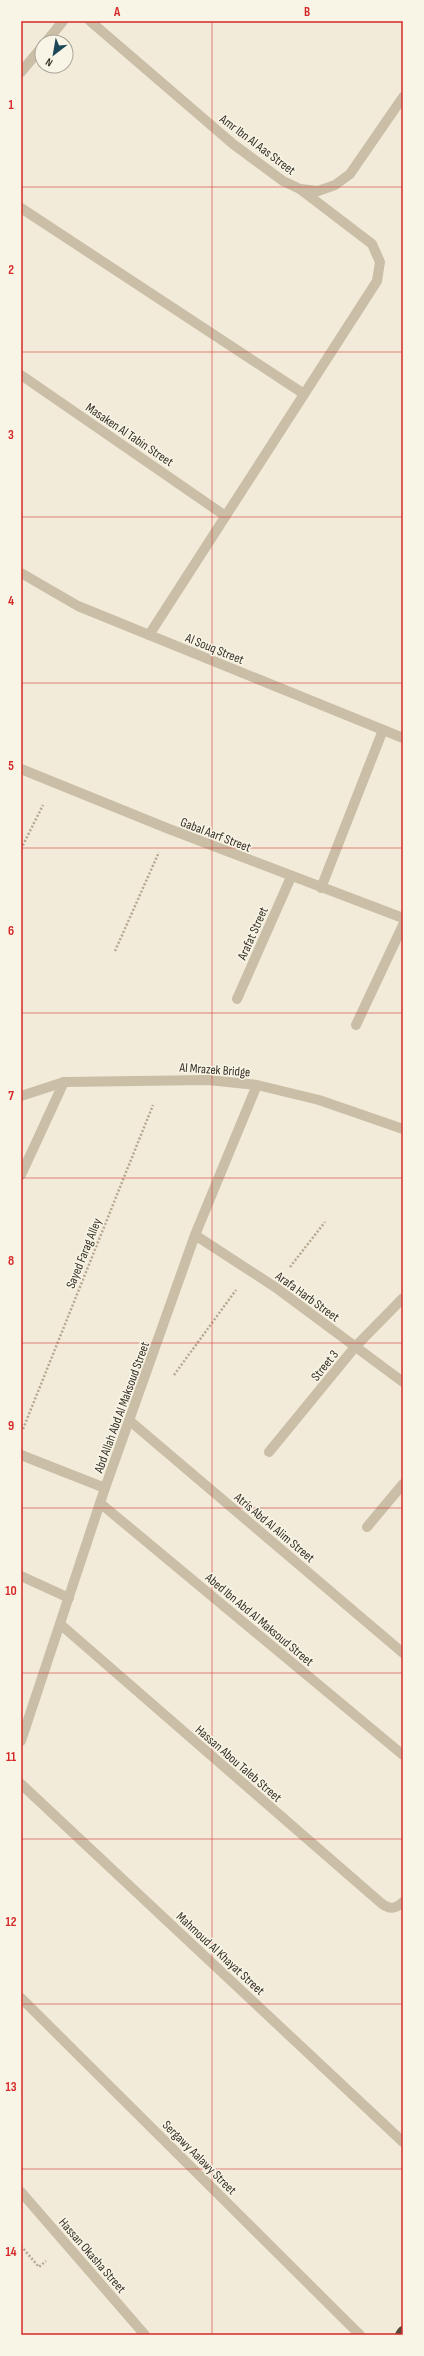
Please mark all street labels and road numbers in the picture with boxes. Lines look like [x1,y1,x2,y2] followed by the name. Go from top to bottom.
[216,110,298,179] street label: Amr Ibn Al Aas Street
[82,400,176,470] street label: Masaken Al Tabin Street
[182,630,246,668] street label: Al Souq Street
[178,814,253,856] street label: Gabal Aarf Street
[234,904,272,963] street label: Arafat Street
[178,1059,251,1080] street label: Al Mrazek Bridge
[63,1216,105,1291] street label: Sayed Farag Alley
[271,1268,343,1325] street label: Arafa Harb Street
[90,1339,153,1476] street label: Abd Allah Abd Al Maksoud Street
[308,1347,342,1384] street label: Street 3
[230,1489,318,1566] street label: Atris Abd Al Alim Street
[201,1569,317,1670] street label: Abed Ibn Abd Al Maksoud Street
[192,1722,285,1806] street label: Hassan Abou Taleb Street
[173,1909,268,1999] street label: Mahmoud Al Khayat Street
[159,2117,240,2198] street label: Sergawy Aalawy Street
[55,2215,129,2297] street label: Hassan Okasha Street

